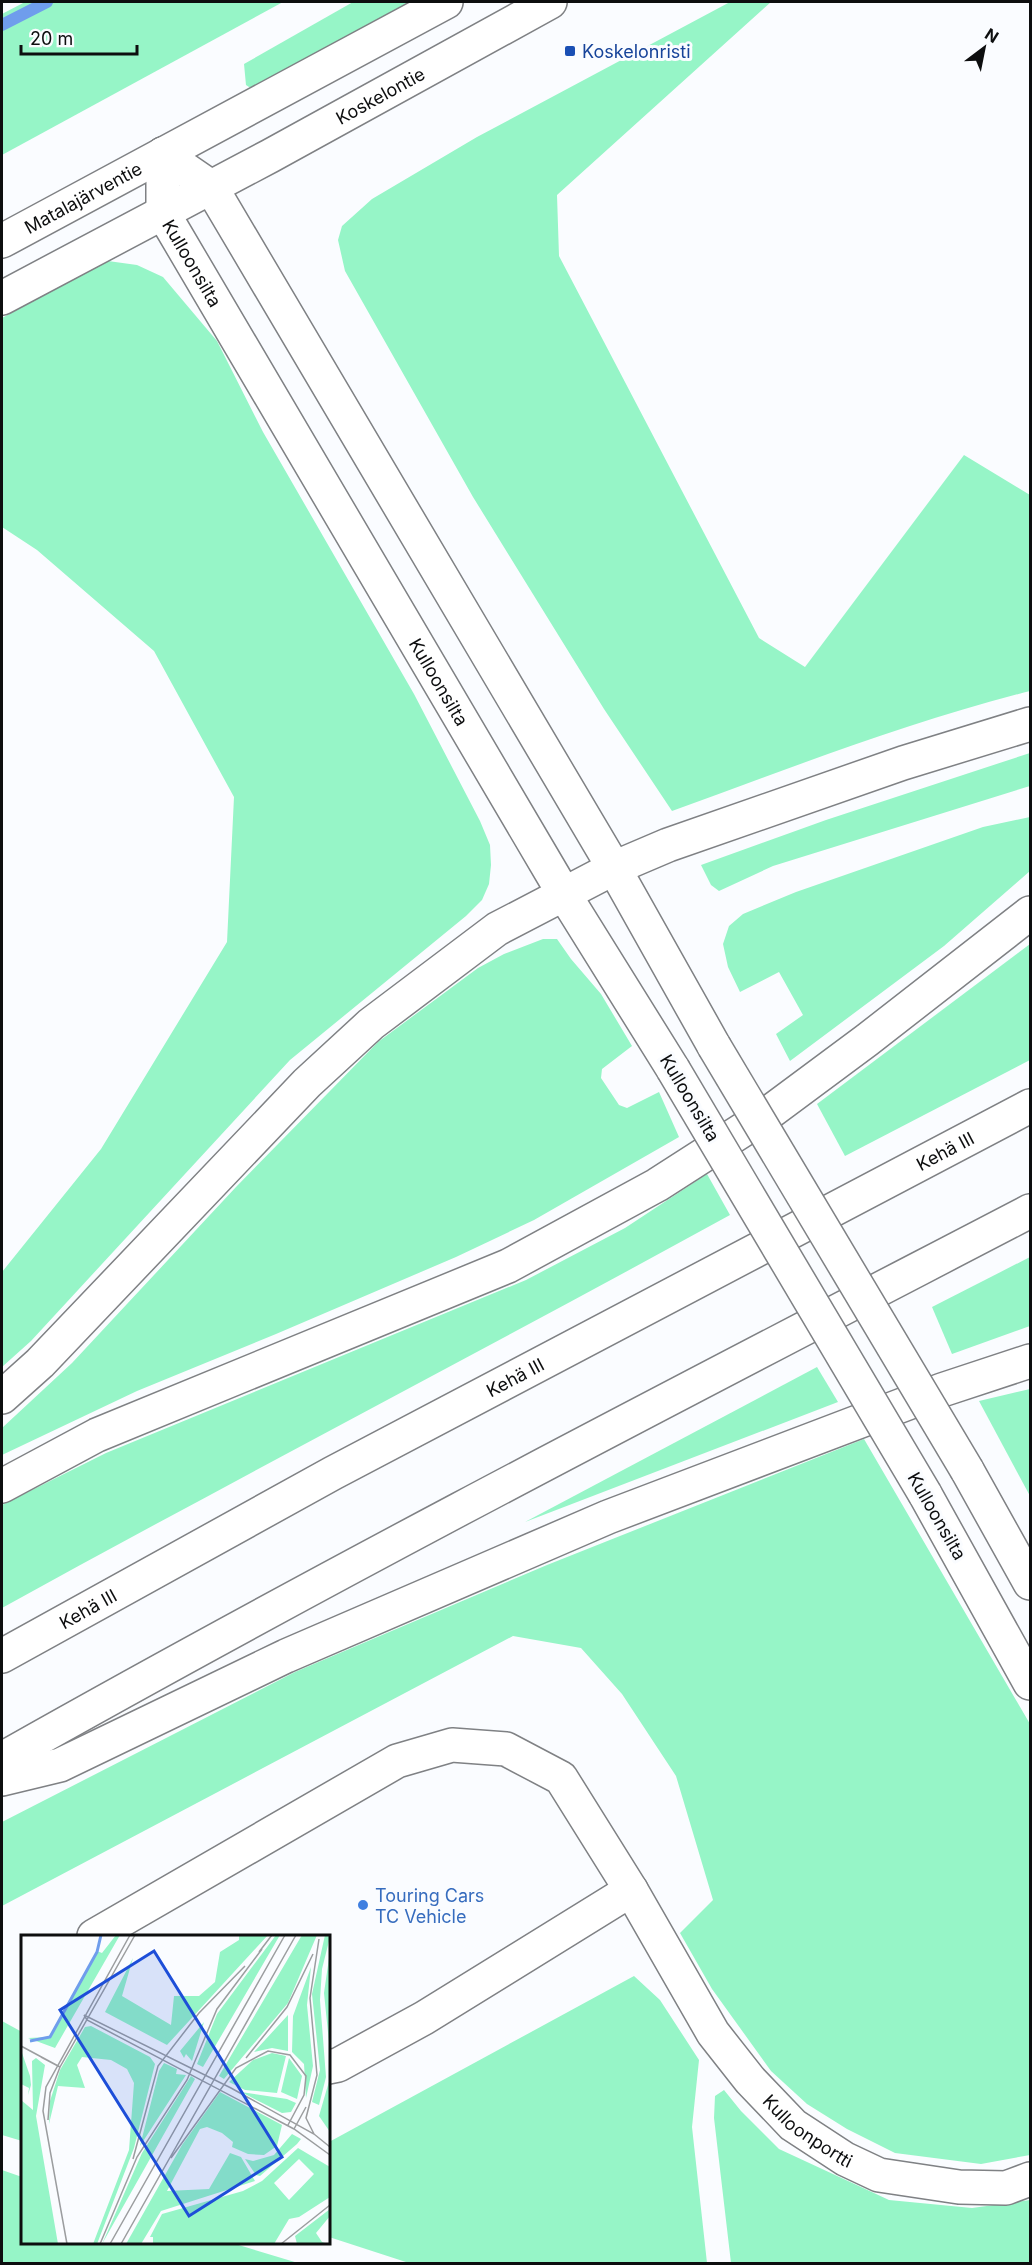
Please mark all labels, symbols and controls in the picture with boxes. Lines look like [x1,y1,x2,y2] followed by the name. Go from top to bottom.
[21,18,136,56] scale bar
[954,18,1014,78] north arrow
[981,24,1002,47] text: N
[30,28,73,49] text: 20 m
[582,41,691,62] place label: Koskelonristi
[563,44,577,58] marker: Koskelonristi
[332,63,428,128] street label: Koskelontie
[21,157,145,237] street label: Matalajärventie
[159,216,226,310] street label: Kulloonsilta
[405,634,473,729] street label: Kulloonsilta
[656,1051,724,1145] street label: Kulloonsilta
[913,1127,978,1174] street label: Kehä III
[483,1353,548,1401] street label: Kehä III
[903,1468,971,1564] street label: Kulloonsilta
[55,1584,120,1633] street label: Kehä III
[375,1885,484,1927] place label: Touring Cars TC Vehicle
[356,1898,370,1912] marker: Touring Cars TC Vehicle
[21,1935,330,2244] inset map
[759,2090,856,2172] street label: Kulloonportti

